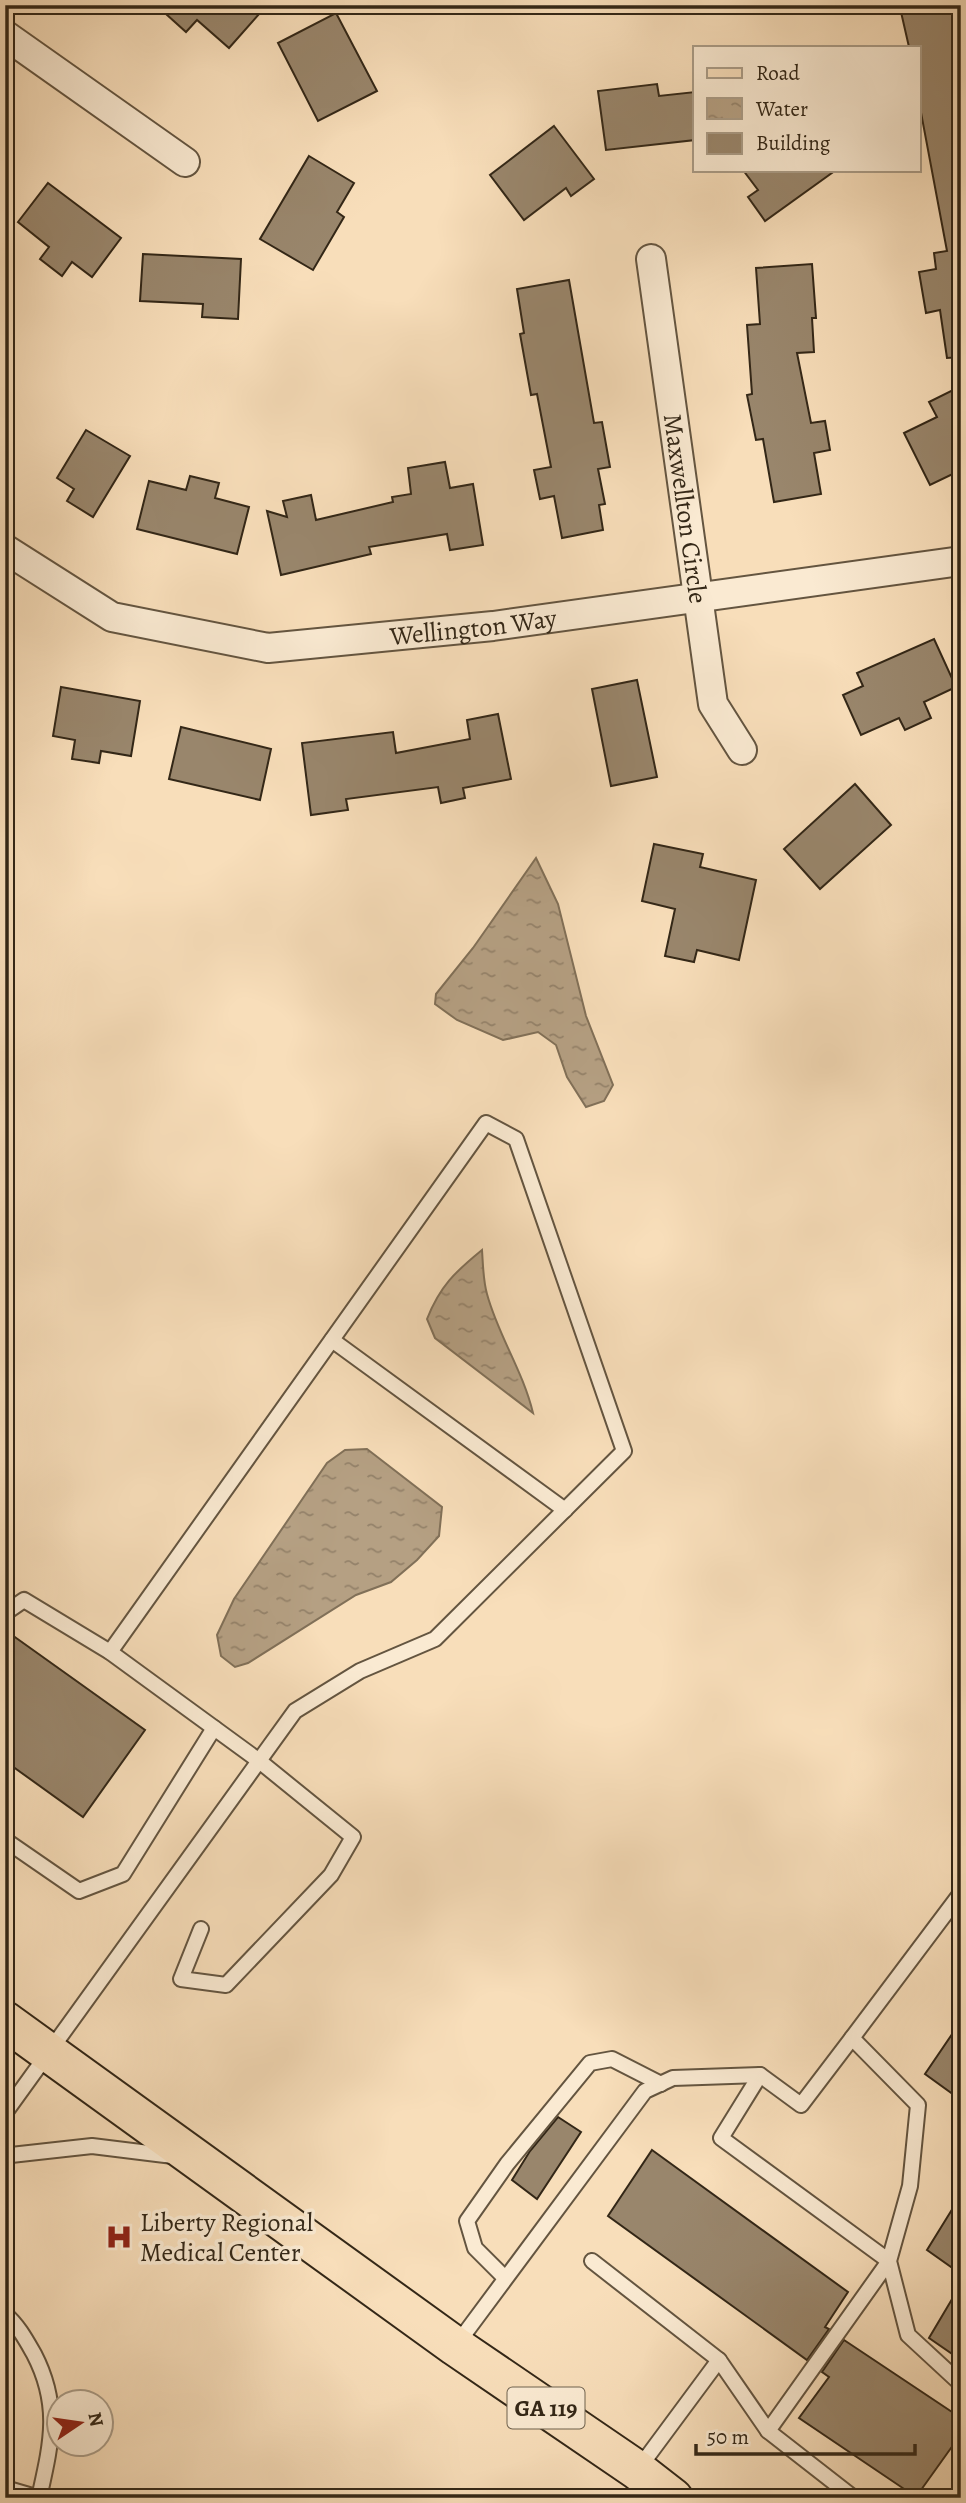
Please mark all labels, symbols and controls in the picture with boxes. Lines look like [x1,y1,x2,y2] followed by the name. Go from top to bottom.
[693,46,920,172] legend
[756,59,800,87] text: Road
[755,95,808,123] text: Water
[756,129,831,157] text: Building
[655,411,716,606] street label: Maxwellton Circle
[387,600,559,654] street label: Wellington Way
[140,2205,313,2270] place label: Liberty Regional Medical Center
[104,2222,134,2252] hospital icon: Liberty Regional Medical Center
[46,2388,116,2458] north arrow
[508,2388,584,2428] road number: GA 119
[81,2410,110,2429] text: N
[696,2412,915,2456] scale bar
[707,2423,749,2451] text: 50 m

